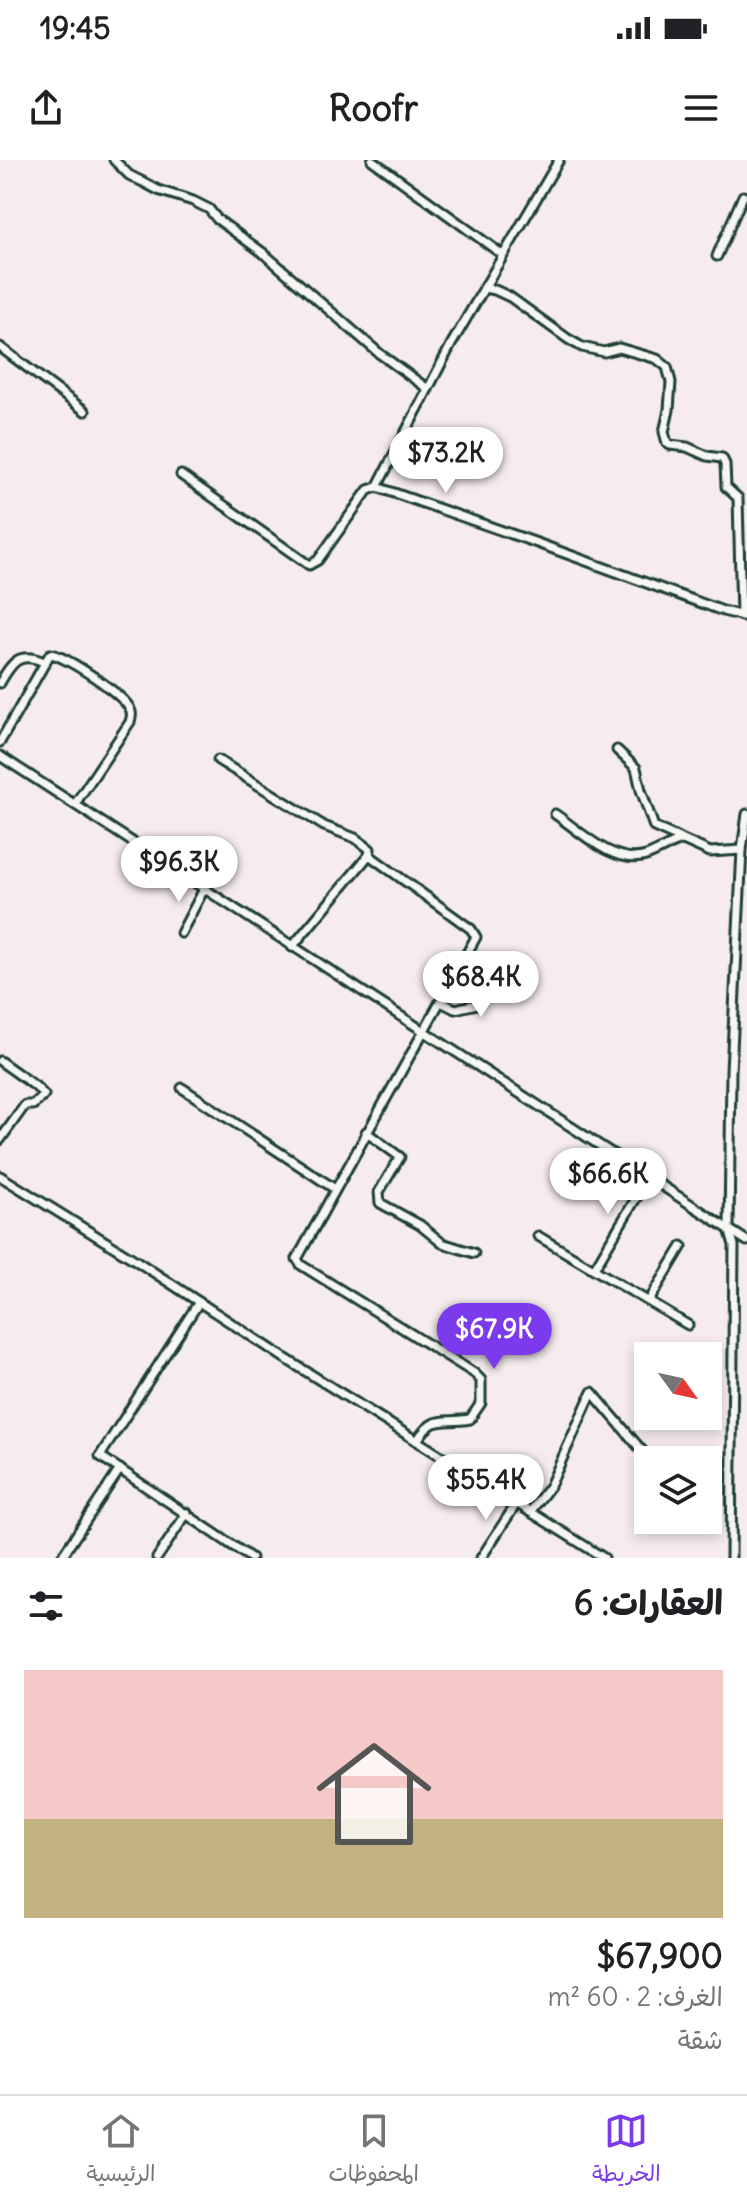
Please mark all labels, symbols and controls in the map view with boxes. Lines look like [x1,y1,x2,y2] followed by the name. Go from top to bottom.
[40,9,111,47] text: 19:45
[24,86,68,130] icon: share
[329,86,418,131] text: Roofr
[679,86,723,130] icon: menu
[381,427,511,495] pin: $73.2K
[407,436,485,469] text: $73.2K
[114,836,244,904] pin: $96.3K
[139,845,219,878] text: $96.3K
[416,951,546,1019] pin: $68.4K
[441,960,521,993] text: $68.4K
[543,1148,673,1216] pin: $66.6K
[568,1157,648,1190] text: $66.6K
[429,1303,559,1371] pin: $67.9K
[455,1312,533,1345] text: $67.9K
[634,1342,722,1430] north arrow
[634,1342,722,1534] map controls
[634,1446,722,1534] button: layers
[421,1454,551,1522] pin: $55.4K
[446,1463,526,1496] text: $55.4K
[574,1581,723,1624] text: العقارات: 6
[24,1584,68,1628] icon: filters
[302,1722,446,1866] icon: home
[596,1934,723,1977] text: $67,900
[548,1980,723,2013] text: الغرف: 2 · 60 m²
[678,2023,723,2056] text: شقة
[86,2109,156,2193] tab: الرئيسية
[328,2109,419,2193] tab: المحفوظات
[592,2109,661,2193] tab: الخريطة

